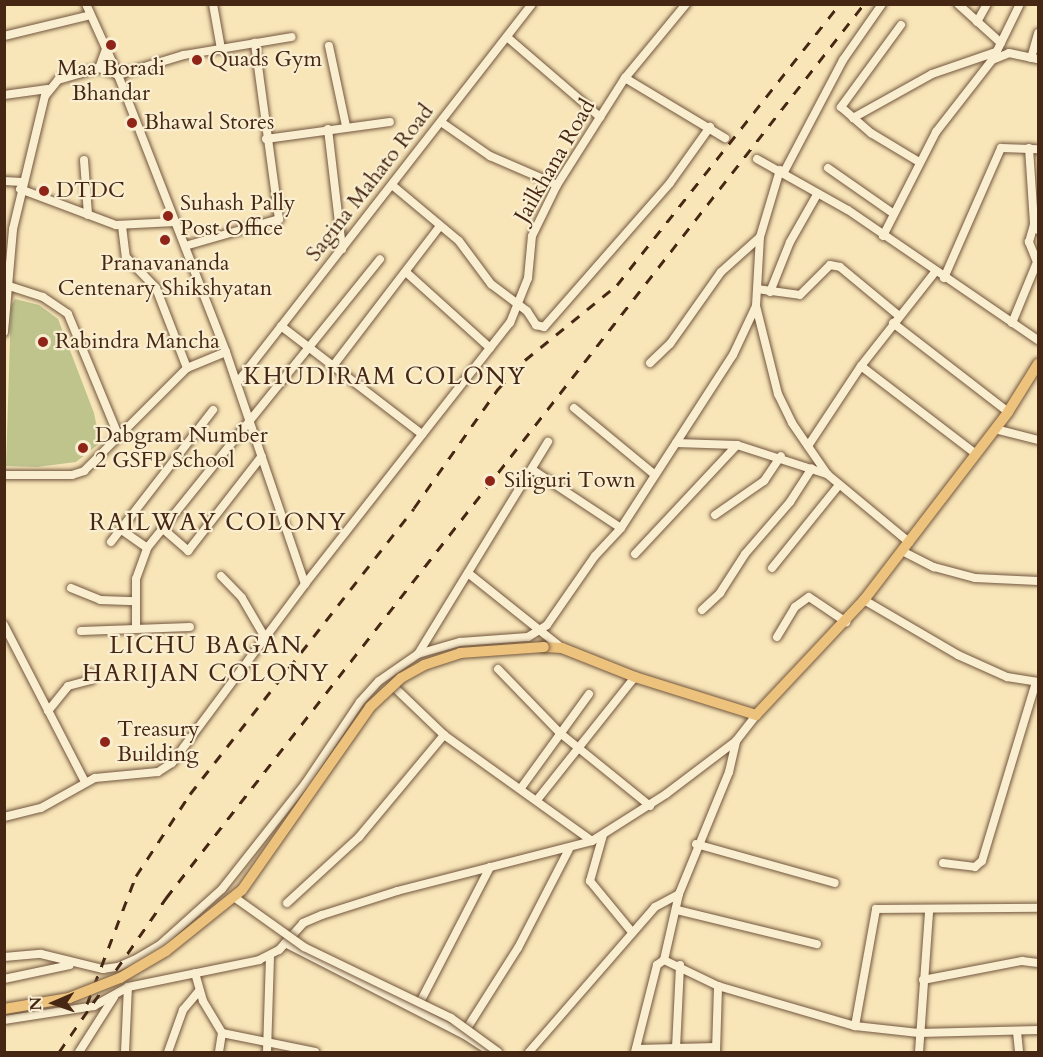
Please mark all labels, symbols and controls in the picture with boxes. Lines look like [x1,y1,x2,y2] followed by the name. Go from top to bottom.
[104,38,118,52] marker: Maa Boradi Bhandar
[209,47,322,73] place label: Quads Gym
[190,53,204,67] marker: Quads Gym
[57,55,165,106] place label: Maa Boradi Bhandar
[509,94,601,228] street label: Jailkhana Road
[301,99,439,267] street label: Sagina Mahato Road
[144,110,274,136] place label: Bhawal Stores
[125,116,139,130] marker: Bhawal Stores
[56,178,125,204] place label: DTDC
[37,184,51,198] marker: DTDC
[180,190,295,242] place label: Suhash Pally Post Office
[161,209,175,223] marker: Suhash Pally Post Office
[158,233,172,247] marker: Pranavananda Centenary Shikshyatan
[58,250,272,302] place label: Pranavananda Centenary Shikshyatan
[55,329,220,355] place label: Rabindra Mancha
[36,335,50,349] marker: Rabindra Mancha
[243,363,527,391] district label: KHUDIRAM COLONY
[95,422,268,474] place label: Dabgram Number 2 GSFP School
[76,441,90,455] marker: Dabgram Number 2 GSFP School
[504,468,636,494] place label: Siliguri Town
[481,472,499,490] marker: Siliguri Town
[89,509,347,537] district label: RAILWAY COLONY
[82,632,330,688] district label: LICHU BAGAN HARIJAN COLONY
[117,716,200,768] place label: Treasury Building
[98,735,112,749] marker: Treasury Building
[24,973,84,1033] north arrow
[25,996,47,1011] text: N

